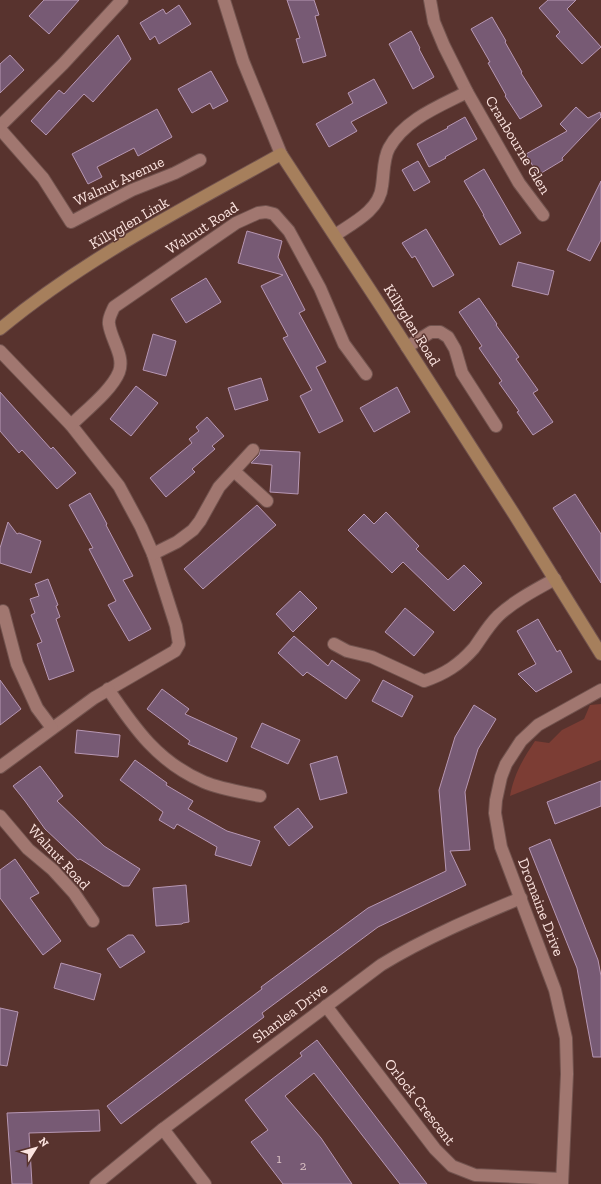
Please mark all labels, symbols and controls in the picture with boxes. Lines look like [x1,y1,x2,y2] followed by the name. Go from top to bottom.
[482,93,555,198] street label: Cranbourne Glen
[71,152,167,210] street label: Walnut Avenue
[86,193,172,253] street label: Killyglen Link
[162,197,242,258] street label: Walnut Road
[380,281,445,370] street label: Killyglen Road
[24,821,94,894] street label: Walnut Road
[514,856,568,958] street label: Dromaine Drive
[249,979,331,1047] street label: Shanlea Drive
[381,1055,460,1149] street label: Orlock Crescent
[16,1128,56,1168] north arrow
[36,1135,52,1150] text: N
[276,1151,282,1166] house number: 1
[300,1158,307,1173] house number: 2

